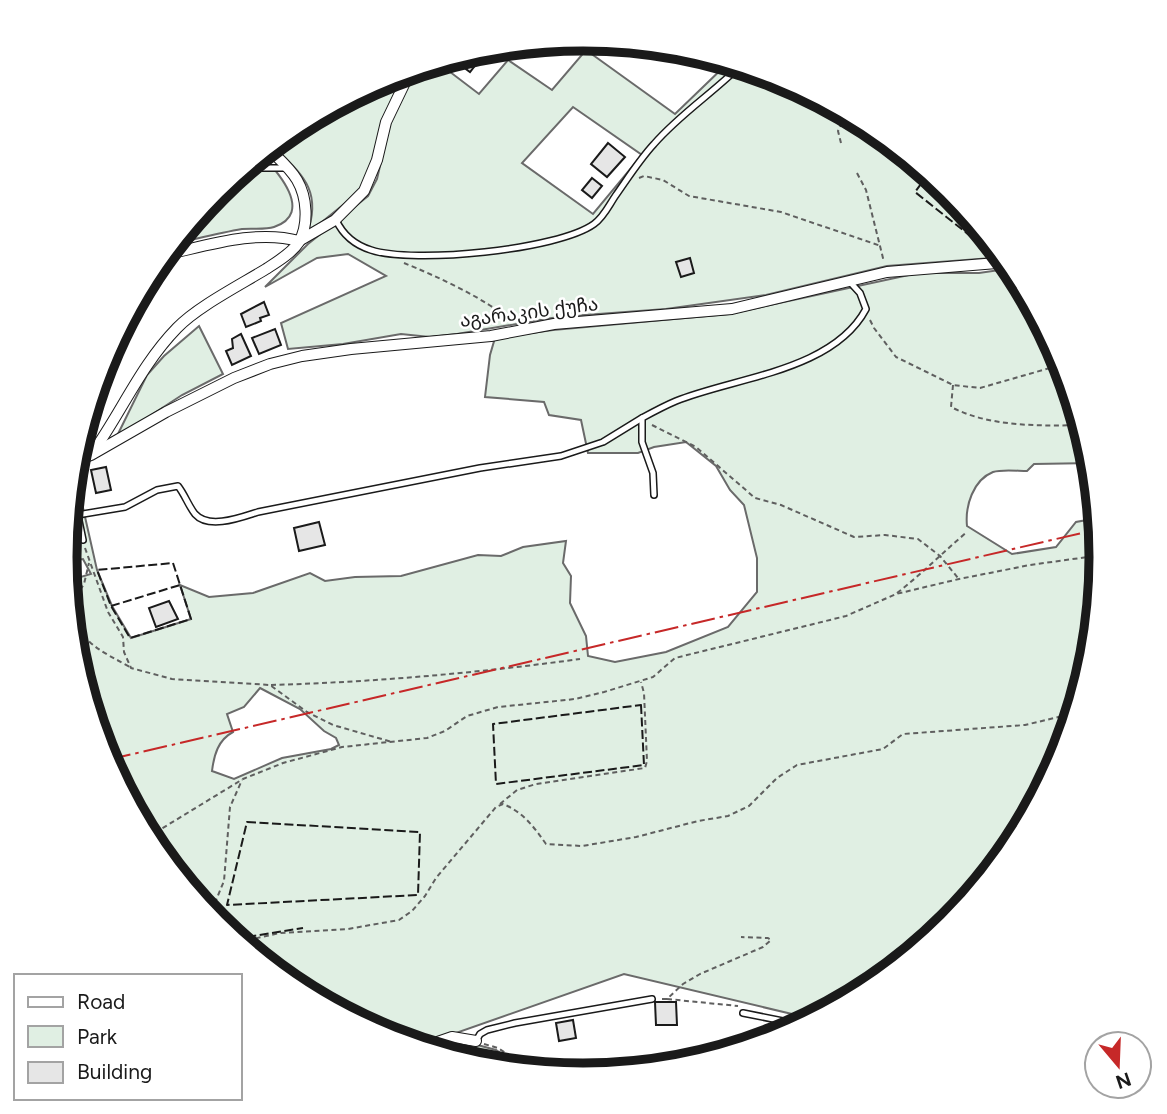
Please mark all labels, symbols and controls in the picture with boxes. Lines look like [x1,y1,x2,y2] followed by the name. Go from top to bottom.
[458,292,600,332] street label: აგარაკის ქუჩა
[14,974,242,1100] legend
[77,989,125,1014] text: Road
[77,1024,118,1049] text: Park
[1083,1030,1153,1100] north arrow
[77,1059,152,1084] text: Building
[1113,1067,1134,1094] text: N

